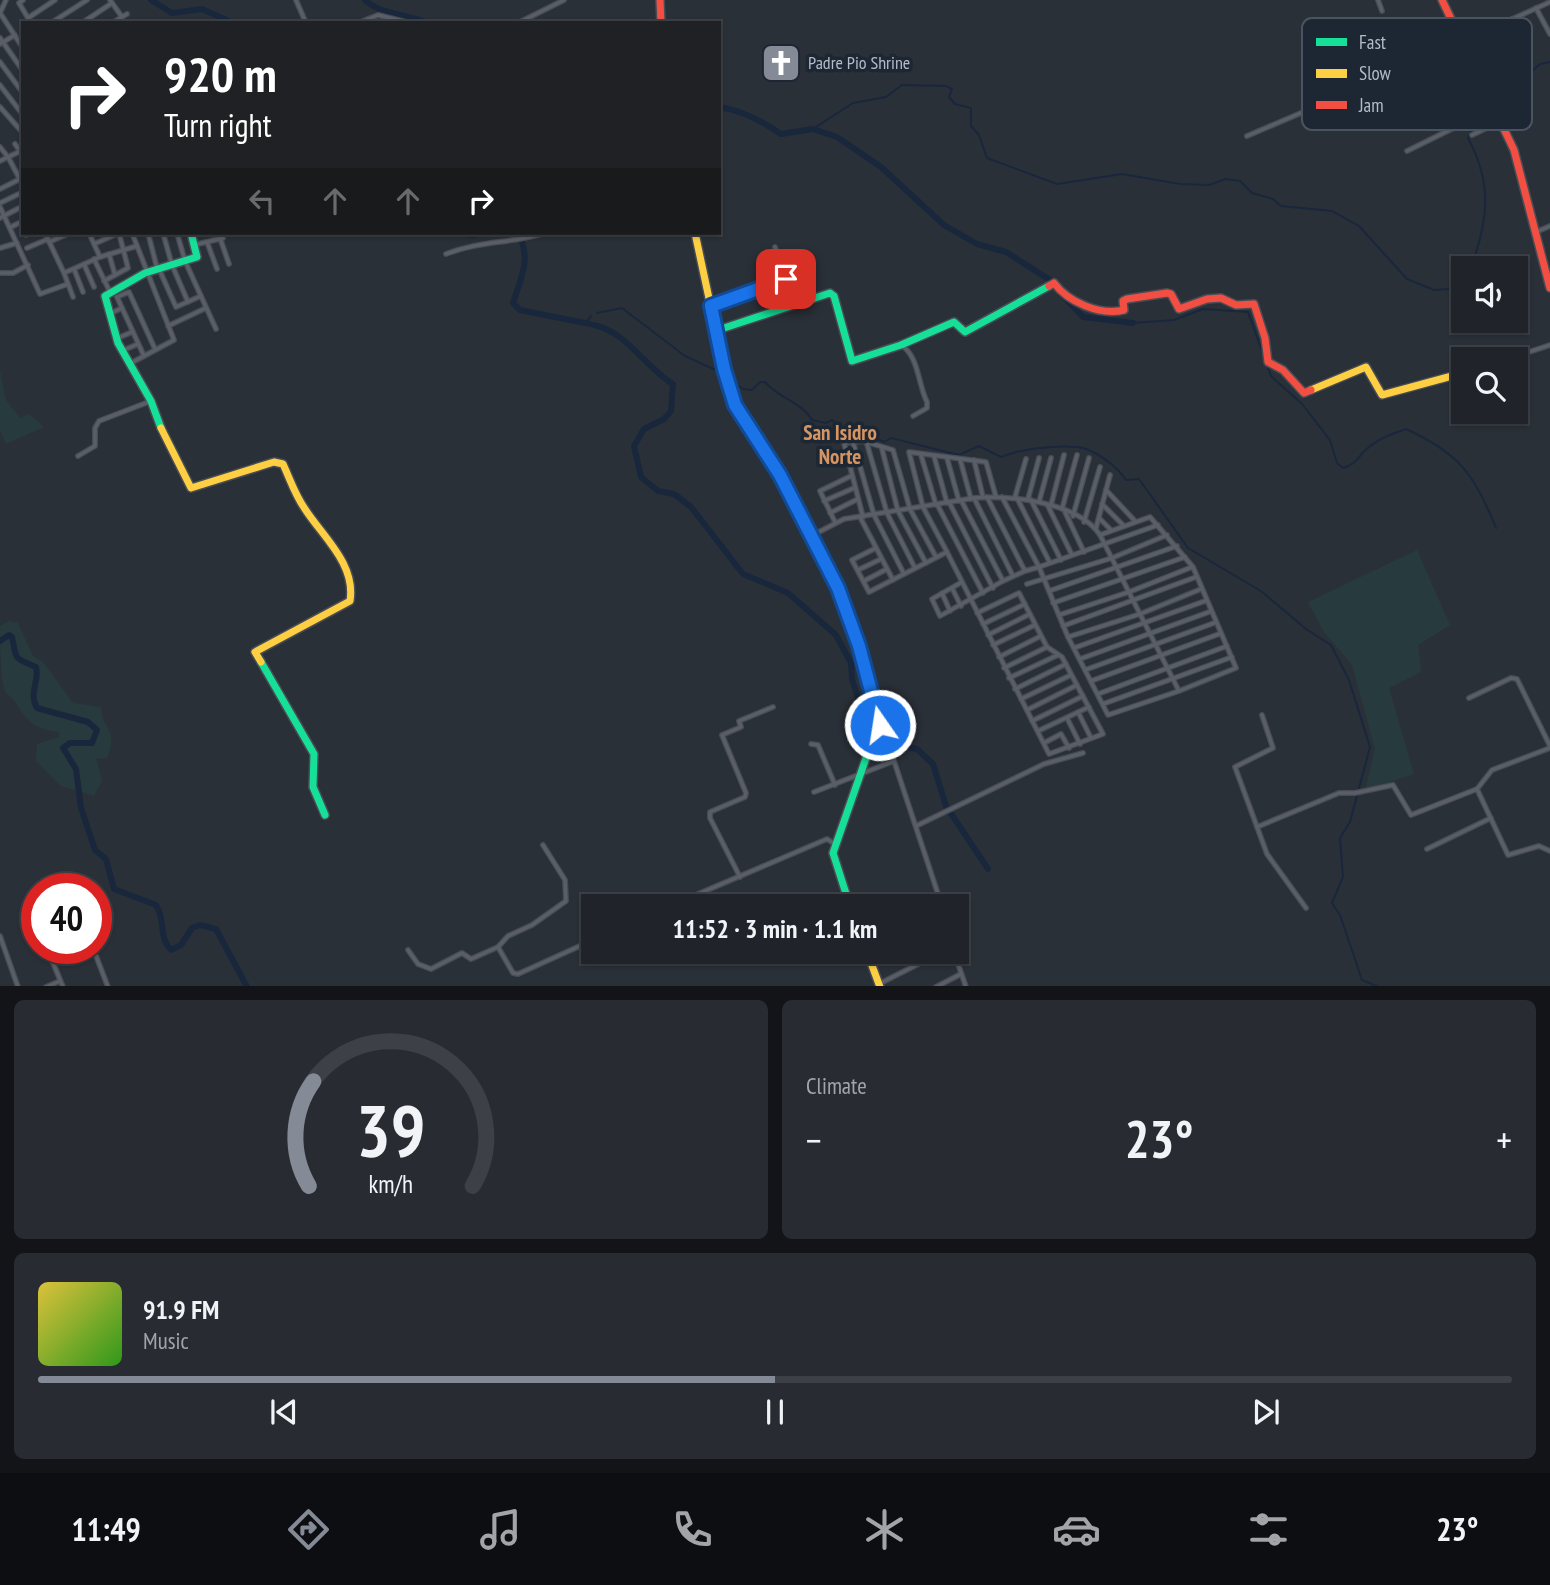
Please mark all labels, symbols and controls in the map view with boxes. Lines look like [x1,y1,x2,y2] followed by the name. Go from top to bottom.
[1302,18,1532,130] legend
[1359,30,1387,54] text: Fast
[164,42,277,106] text: 920 m
[760,42,802,84] church icon: Padre Pio Shrine
[49,49,140,140] icon: right
[808,51,910,74] place label: Padre Pio Shrine
[1359,61,1392,85] text: Slow
[1358,93,1384,117] text: Jam
[164,104,272,146] text: Turn right
[243,182,281,220] icon: left
[316,182,354,220] icon: ahead
[389,182,427,220] icon: ahead
[462,182,500,220] icon: right
[756,249,816,309] pin
[1451,256,1528,424] map controls
[1451,256,1528,333] button: sound
[767,260,805,298] icon: arrive
[1451,347,1528,424] button: search
[803,419,877,470] district label: San Isidro Norte
[843,688,917,762] position arrow
[21,873,112,964] speed limit sign: 40
[673,912,877,945] text: 11:52 · 3 min · 1.1 km
[806,1071,867,1100] text: Climate
[356,1082,426,1176] text: 39
[1125,1105,1193,1172] text: 23°
[806,1115,822,1164] text: −
[1496,1115,1512,1164] text: +
[369,1167,413,1199] text: km/h
[143,1293,219,1326] text: 91.9 FM
[143,1326,189,1355] text: Music
[265,1393,303,1431] icon: previous
[756,1393,794,1431] icon: pause
[1247,1393,1285,1431] icon: next
[284,1505,333,1554] icon: directions
[476,1505,525,1554] icon: music
[668,1505,717,1554] icon: phone
[860,1505,909,1554] icon: climate
[1052,1505,1101,1554] icon: car
[1244,1505,1293,1554] icon: filters
[72,1508,141,1550] text: 11:49
[1436,1508,1478,1550] text: 23°

